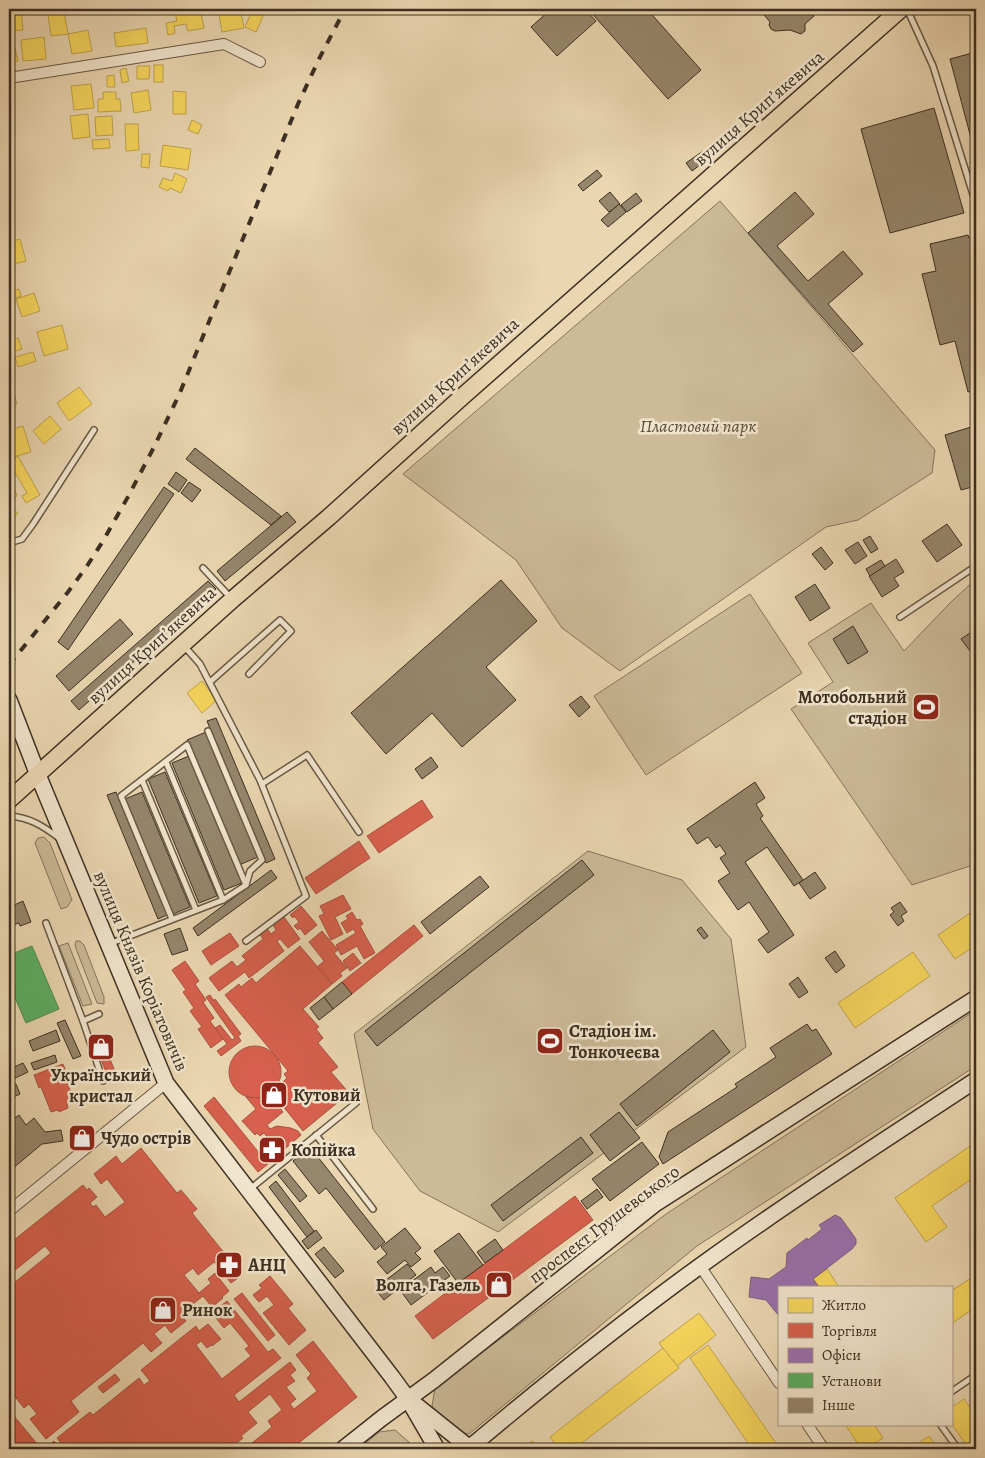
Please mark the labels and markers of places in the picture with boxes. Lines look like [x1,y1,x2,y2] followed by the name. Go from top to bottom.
[798,685,907,730] place label: Мотобольний стадіон
[911,692,941,722] sports icon: Мотобольний стадіон
[569,1019,660,1064] place label: Стадіон ім. Тонкочеєва
[535,1026,565,1056] sports icon: Стадіон ім. Тонкочеєва
[86,1032,116,1062] shop icon: Український кристал
[51,1063,152,1108] place label: Український кристал
[259,1080,289,1110] shop icon: Кутовий
[293,1083,361,1107] place label: Кутовий
[67,1123,97,1153] shop icon: Чудо острів
[101,1126,191,1150] place label: Чудо острів
[257,1135,287,1165] pharmacy icon: Копійка
[291,1138,356,1162] place label: Копійка
[214,1250,244,1280] pharmacy icon: АНЦ
[247,1253,286,1277] place label: АНЦ
[484,1270,514,1300] shop icon: Волга, Газель
[376,1273,481,1297] place label: Волга, Газель
[148,1295,178,1325] shop icon: Ринок
[182,1298,233,1322] place label: Ринок

